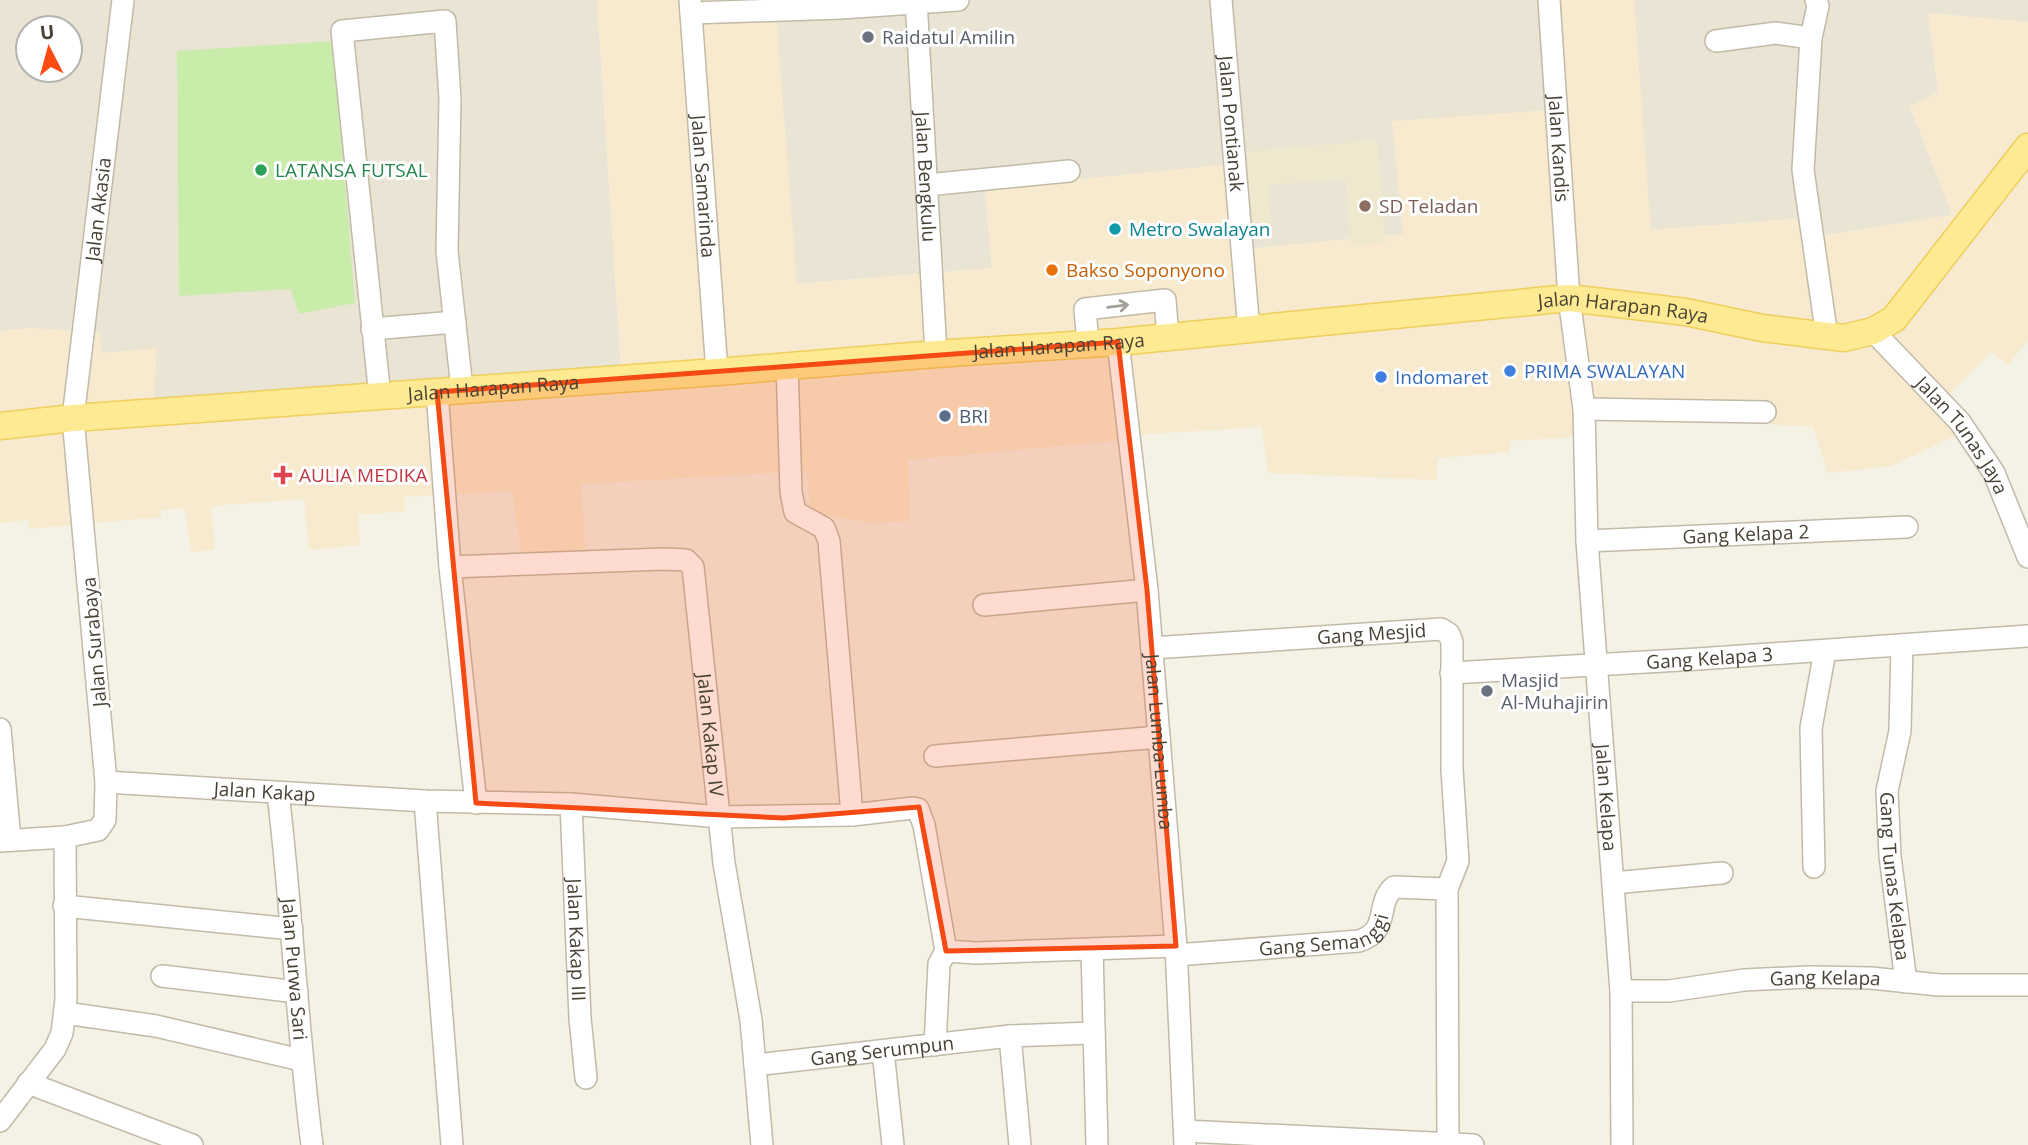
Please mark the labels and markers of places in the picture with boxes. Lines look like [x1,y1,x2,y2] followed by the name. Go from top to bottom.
[882,24,1015,50] place label: Raidatul Amilin
[860,29,876,45] marker: Raidatul Amilin
[275,157,428,183] place label: LATANSA FUTSAL
[253,162,269,178] marker: LATANSA FUTSAL
[1379,193,1478,219] place label: SD Teladan
[1357,198,1373,214] marker: SD Teladan
[1129,216,1270,242] place label: Metro Swalayan
[1107,221,1123,237] marker: Metro Swalayan
[1066,257,1225,283] place label: Bakso Soponyono
[1044,262,1060,278] marker: Bakso Soponyono
[1524,358,1685,384] place label: PRIMA SWALAYAN
[1502,363,1518,379] marker: PRIMA SWALAYAN
[1395,364,1489,390] place label: Indomaret
[1373,369,1389,385] marker: Indomaret
[959,403,988,429] place label: BRI
[937,408,953,424] marker: BRI
[299,462,427,488] place label: AULIA MEDIKA
[273,465,293,485] marker: AULIA MEDIKA
[1501,667,1609,715] place label: Masjid Al-Muhajirin
[1479,683,1495,699] marker: Masjid Al-Muhajirin

